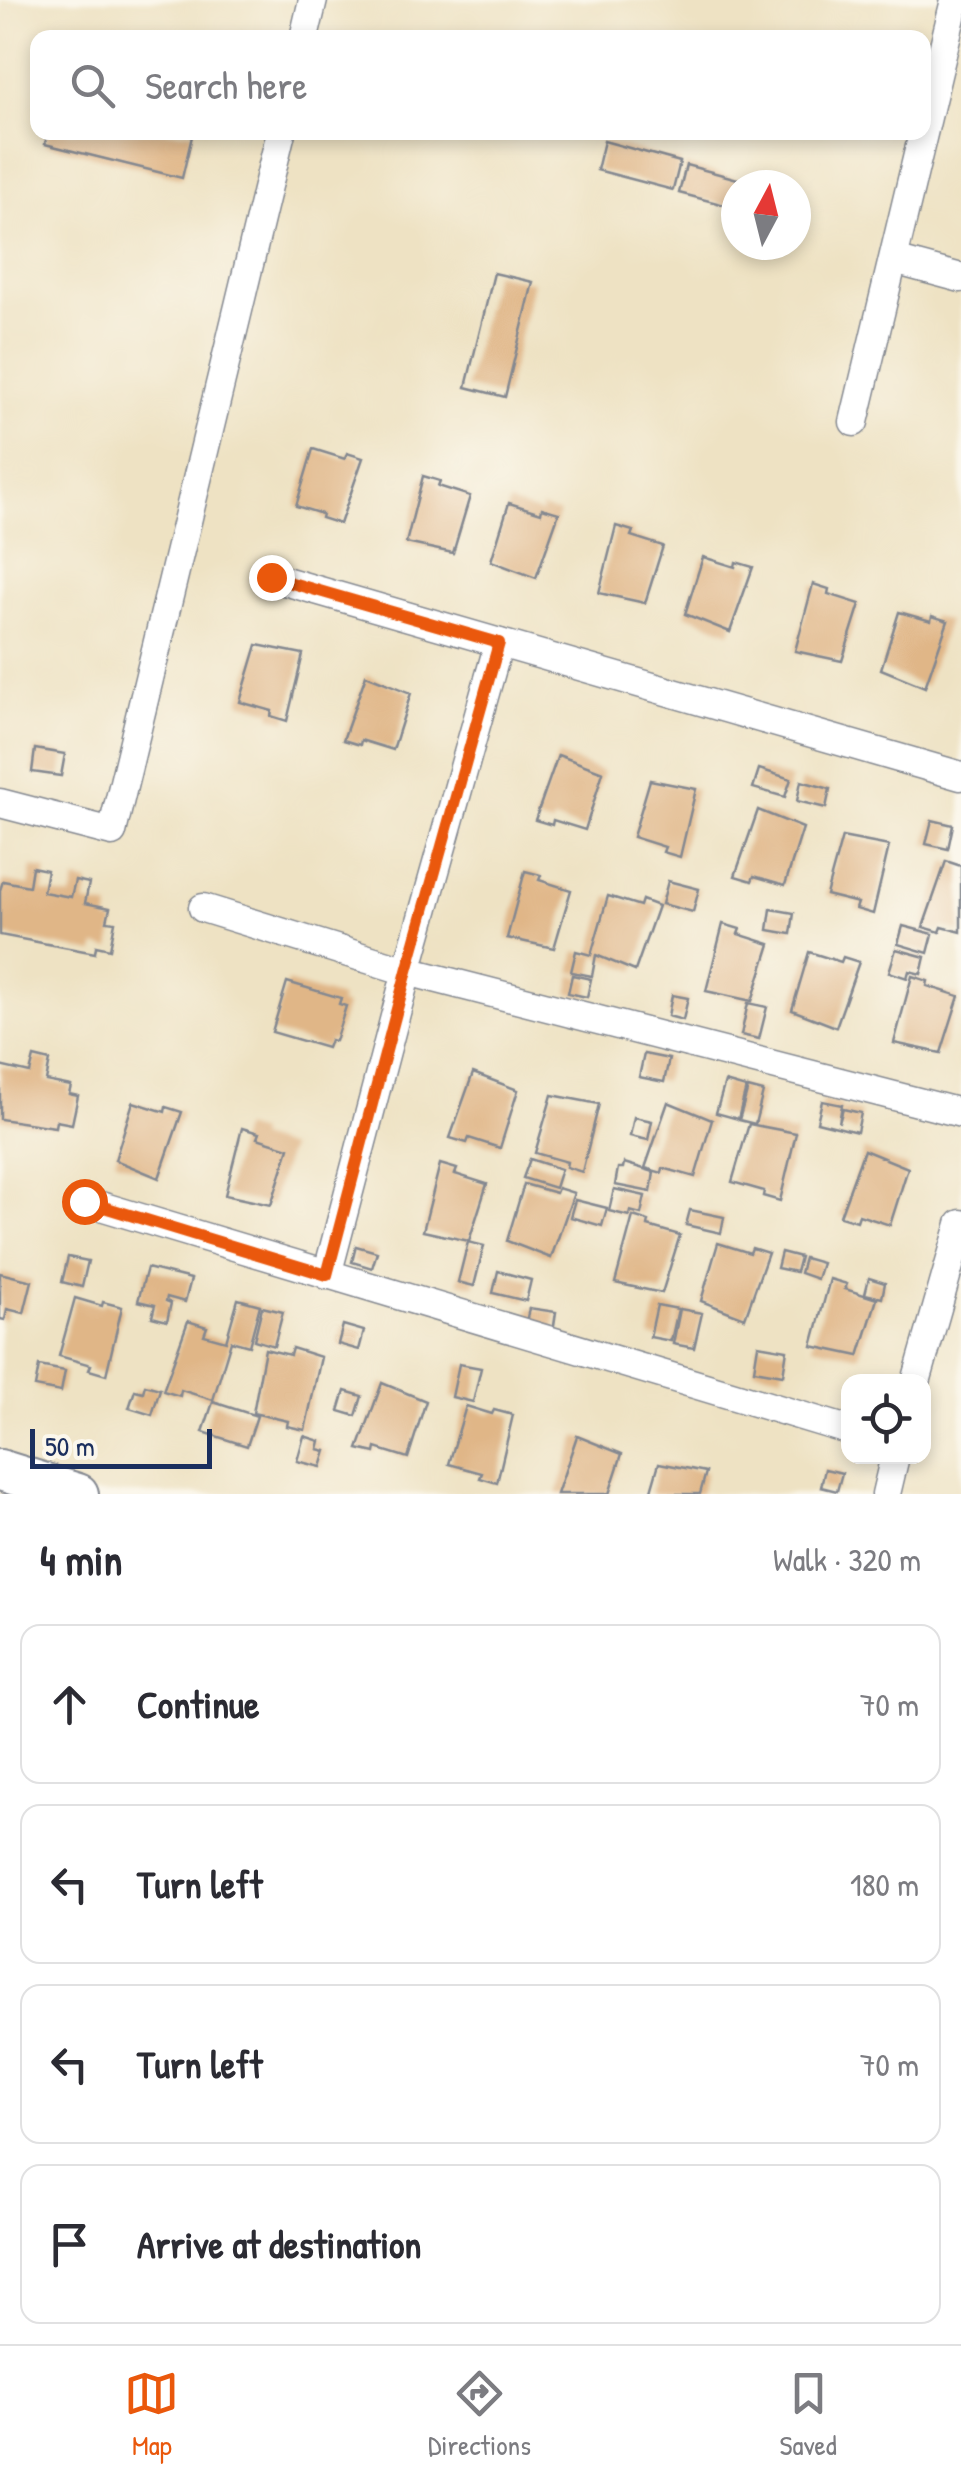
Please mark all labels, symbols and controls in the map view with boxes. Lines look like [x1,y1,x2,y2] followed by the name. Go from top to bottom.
[30,30,931,140] search box
[65,58,120,113] icon: search
[145,59,307,111] text: Search here
[721,170,811,260] north arrow
[249,555,295,601] route end
[62,1179,108,1225] route start
[841,1374,931,1464] map controls
[841,1374,931,1464] button: locate
[30,1424,212,1468] scale bar
[45,1427,95,1465] text: 50 m
[40,1531,122,1588] text: 4 min
[773,1538,921,1581] text: Walk · 320 m
[42,1677,97,1732] icon: ahead
[137,1678,259,1730] text: Continue
[860,1683,919,1726] text: 70 m
[42,1857,97,1912] icon: left
[137,1858,262,1910] text: Turn left
[850,1863,919,1906] text: 180 m
[42,2037,97,2092] icon: left
[137,2038,262,2090] text: Turn left
[860,2043,919,2086] text: 70 m
[42,2217,97,2272] icon: arrive
[137,2218,421,2270] text: Arrive at destination
[124,2366,179,2464] tab: Map
[428,2366,531,2464] tab: Directions
[780,2366,837,2464] tab: Saved

